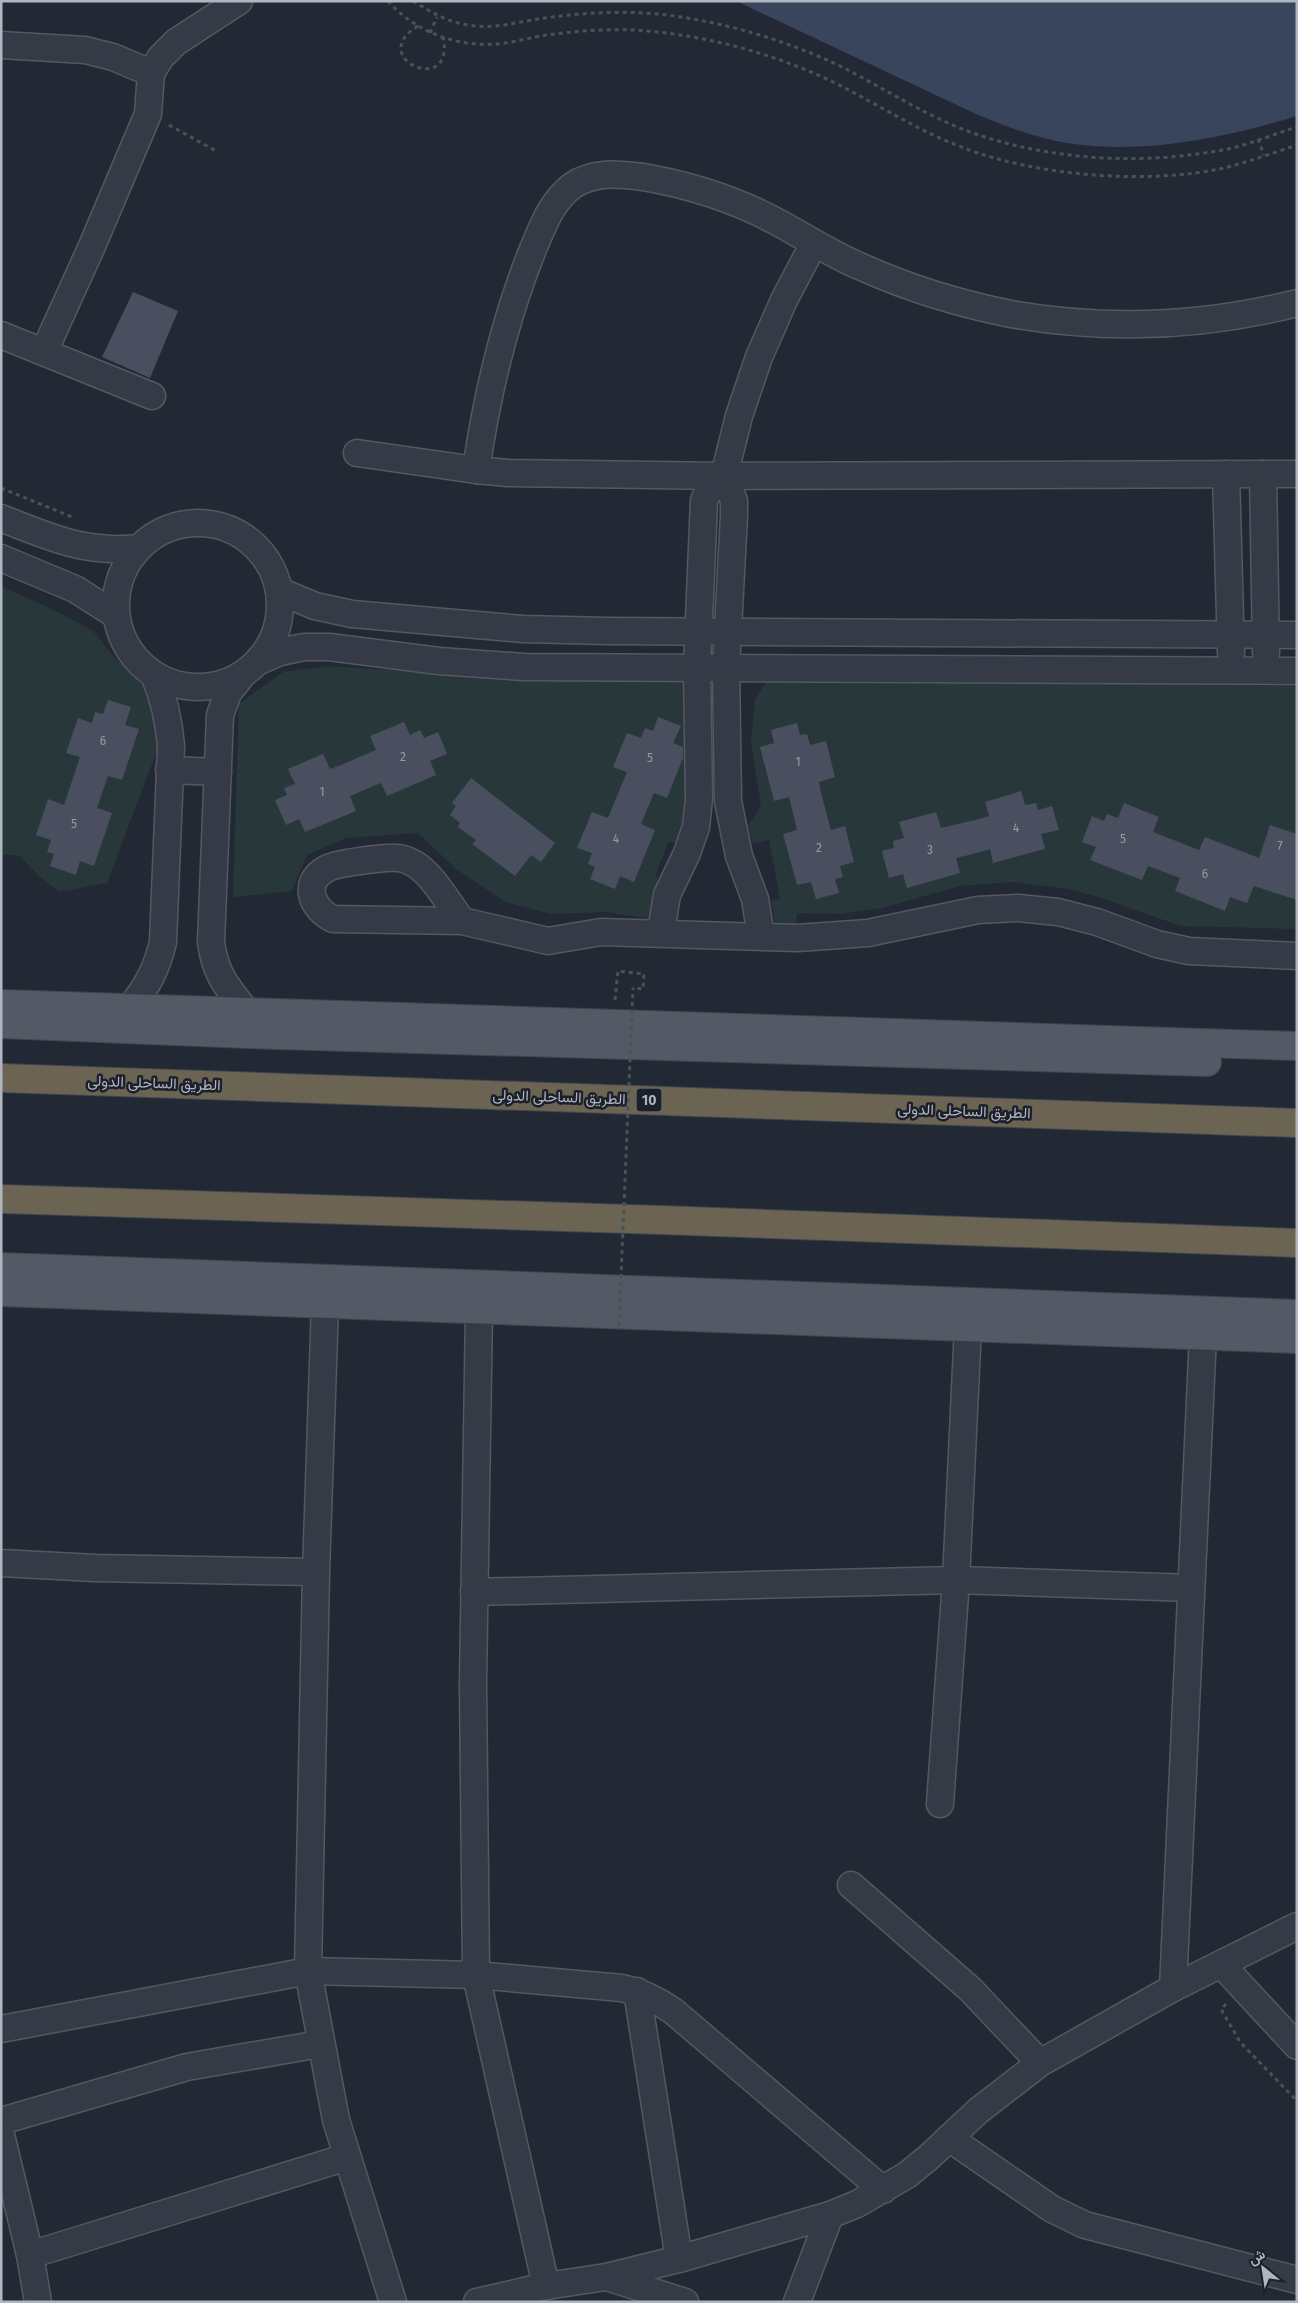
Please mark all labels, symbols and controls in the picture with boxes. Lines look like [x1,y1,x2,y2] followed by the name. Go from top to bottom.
[100,734,106,748] house number: 6
[400,750,406,764] house number: 2
[647,751,653,765] house number: 5
[795,755,801,769] house number: 1
[319,785,325,799] house number: 1
[71,817,77,831] house number: 5
[1013,821,1020,835] house number: 4
[613,832,620,846] house number: 4
[1120,832,1126,846] house number: 5
[1277,839,1283,853] house number: 7
[816,841,822,855] house number: 2
[927,843,933,857] house number: 3
[1202,867,1208,881] house number: 6
[87,1072,221,1095] street label: الطريق الساحلى الدولى
[492,1086,626,1109] street label: الطريق الساحلى الدولى
[636,1088,662,1112] road number: 10
[897,1100,1031,1123] street label: الطريق الساحلى الدولى
[1238,2243,1288,2293] north arrow
[1245,2246,1268,2269] text: ش

